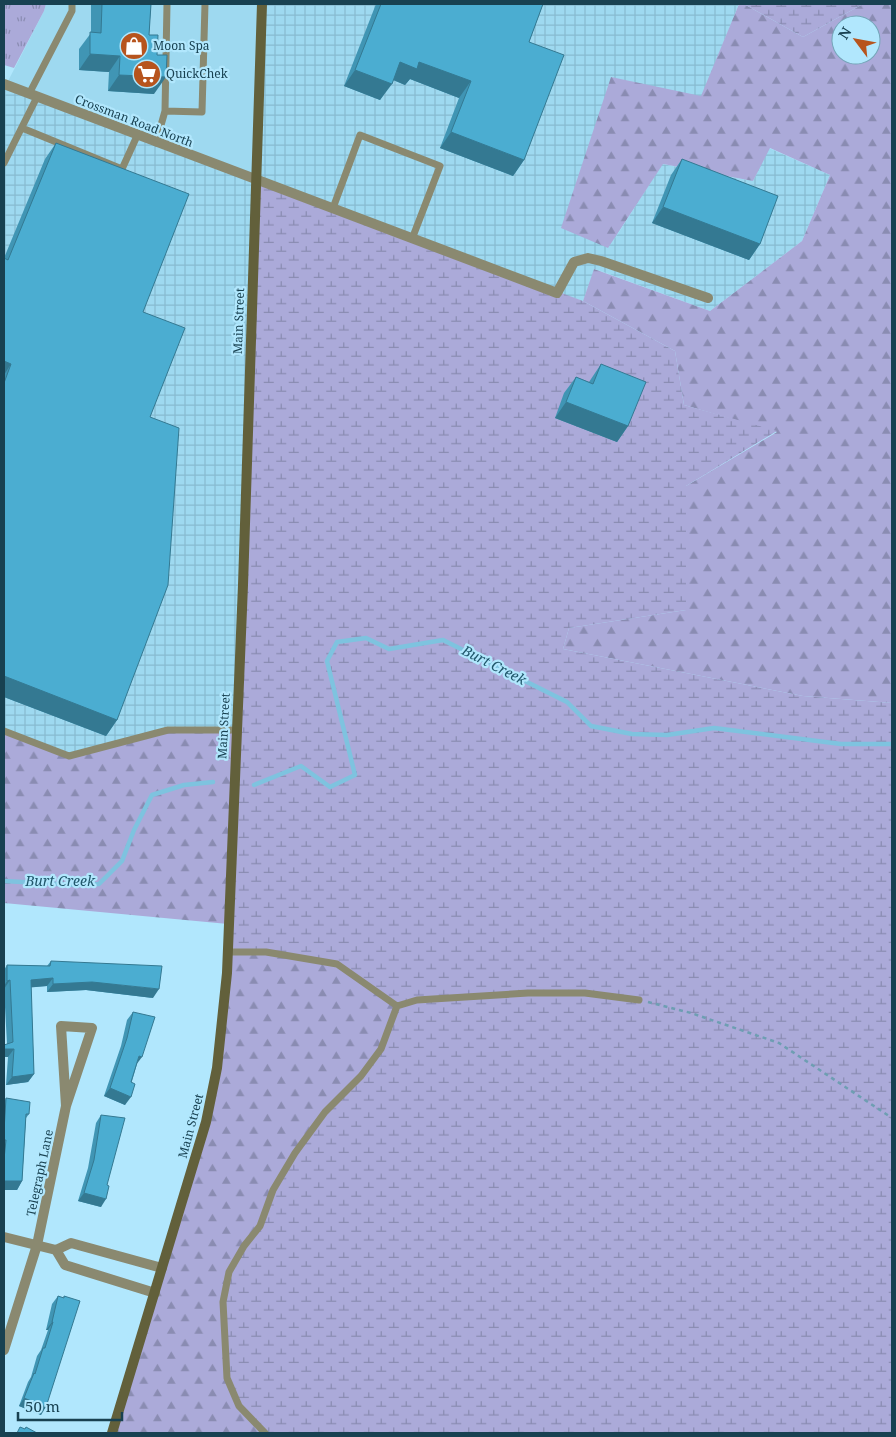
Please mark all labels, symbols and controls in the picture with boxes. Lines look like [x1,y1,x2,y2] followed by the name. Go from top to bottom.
[831,15,881,65] north arrow
[834,23,856,43] text: N
[119,31,149,61] shop icon: Moon Spa
[153,37,210,54] place label: Moon Spa
[132,59,162,89] supermarket icon: QuickChek
[166,65,229,82] place label: QuickChek
[73,90,196,151] street label: Crossman Road North
[229,288,248,354] street label: Main Street
[458,640,531,689] water label: Burt Creek
[213,692,234,759] street label: Main Street
[24,871,96,890] water label: Burt Creek
[174,1092,207,1160] street label: Main Street
[22,1128,57,1218] street label: Telegraph Lane
[18,1390,121,1422] scale bar
[25,1396,60,1416] text: 50 m

